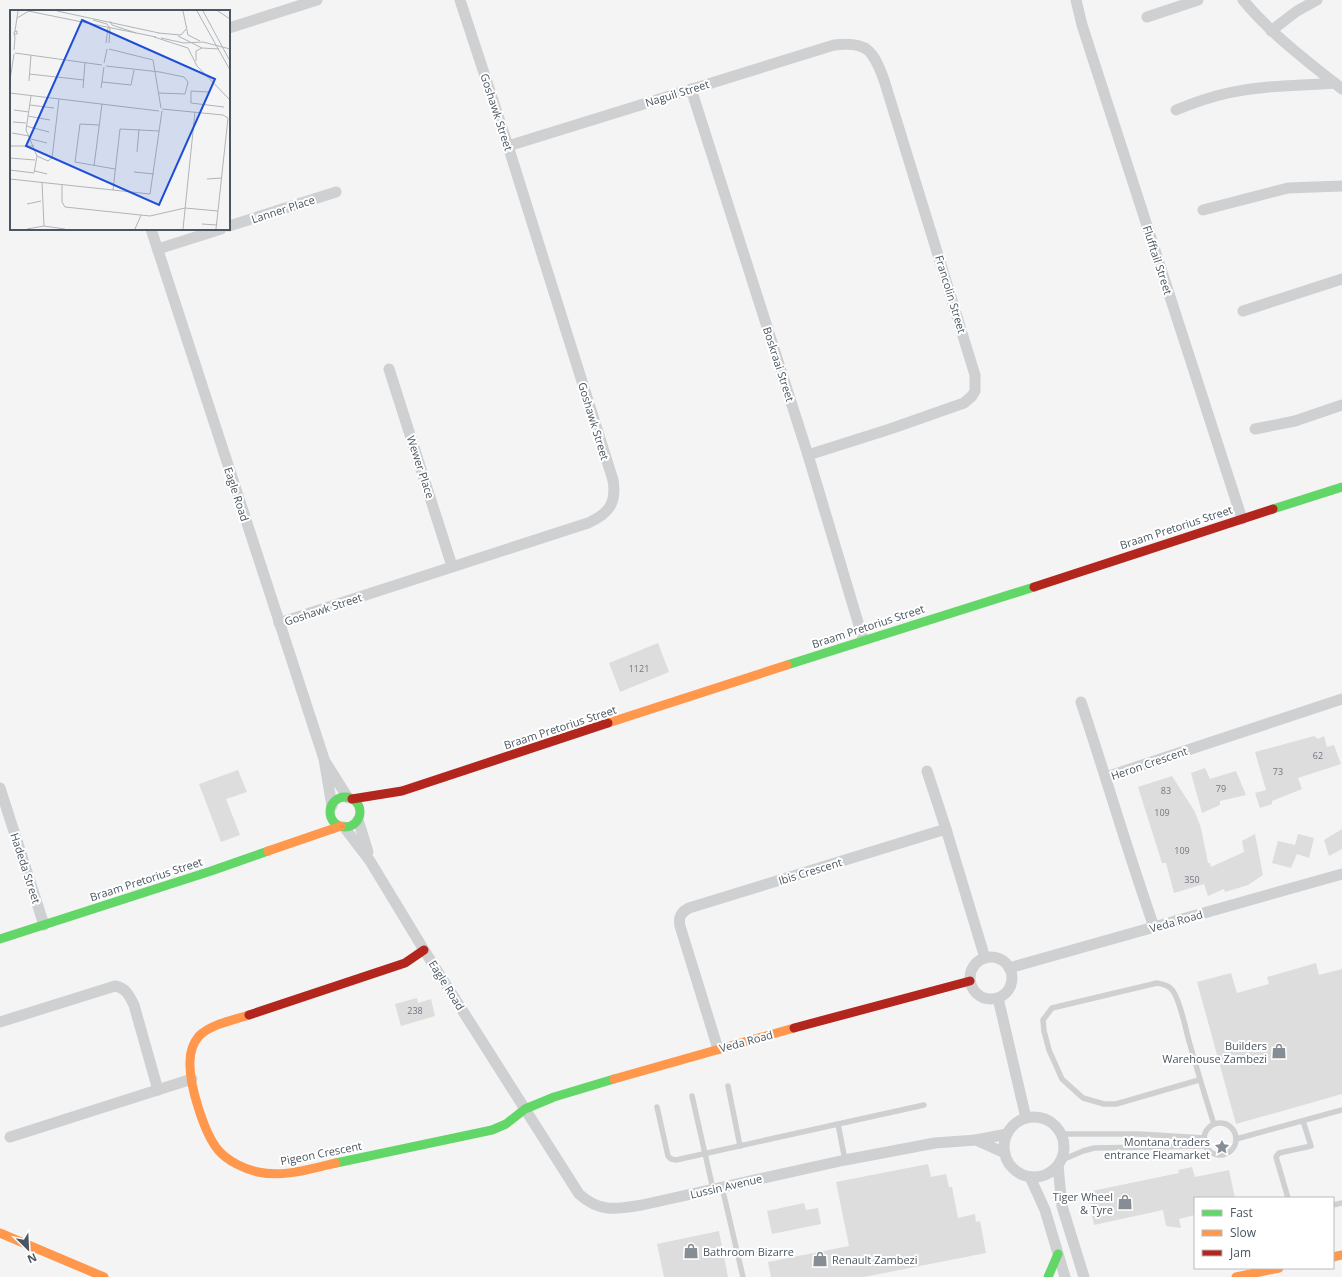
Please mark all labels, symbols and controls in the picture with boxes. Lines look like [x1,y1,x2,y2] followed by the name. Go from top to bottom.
[10,10,230,230] inset map
[477,71,517,153] street label: Goshawk Street
[643,76,711,110] street label: Naguil Street
[249,192,317,226] street label: Lanner Place
[1140,224,1176,297] street label: Flufftail Street
[932,253,970,335] street label: Francolin Street
[760,325,798,403] street label: Boskraai Street
[575,380,613,462] street label: Goshawk Street
[404,434,438,500] street label: Wewer Place
[221,465,253,523] street label: Eagle Road
[1118,502,1234,552] street label: Braam Pretorius Street
[282,589,364,629] street label: Goshawk Street
[810,601,926,651] street label: Braam Pretorius Street
[629,662,649,675] house number: 1121
[502,702,618,752] street label: Braam Pretorius Street
[1109,743,1189,783] street label: Heron Crescent
[1313,749,1323,762] house number: 62
[1273,765,1283,778] house number: 73
[1216,782,1226,795] house number: 79
[1161,784,1171,797] house number: 83
[1154,806,1170,819] house number: 109
[8,831,45,905] street label: Hadeda Street
[1174,844,1190,857] house number: 109
[88,854,204,904] street label: Braam Pretorius Street
[776,854,844,888] street label: Ibis Crescent
[1184,873,1200,886] house number: 350
[1148,906,1204,936] street label: Veda Road
[426,957,468,1013] street label: Eagle Road
[407,1004,423,1017] house number: 238
[718,1027,774,1055] street label: Veda Road
[1162,1038,1267,1066] place label: Builders Warehouse Zambezi
[1270,1042,1288,1060] shop icon: Builders Warehouse Zambezi
[1104,1134,1210,1162] place label: Montana traders entrance Fleamarket
[279,1138,363,1168] street label: Pigeon Crescent
[1213,1138,1231,1156] place icon: Montana traders entrance Fleamarket
[688,1170,764,1202] street label: Lussin Avenue
[1053,1189,1113,1217] place label: Tiger Wheel & Tyre
[1116,1193,1134,1211] shop icon: Tiger Wheel & Tyre
[1194,1197,1334,1269] legend
[1230,1204,1253,1221] text: Fast
[1230,1224,1257,1241] text: Slow
[8,1229,48,1269] north arrow
[682,1242,700,1260] shop icon: Bathroom Bizarre
[703,1244,794,1259] place label: Bathroom Bizarre
[1229,1244,1251,1261] text: Jam
[25,1250,39,1267] text: N
[811,1250,829,1268] shop icon: Renault Zambezi
[832,1252,918,1267] place label: Renault Zambezi

